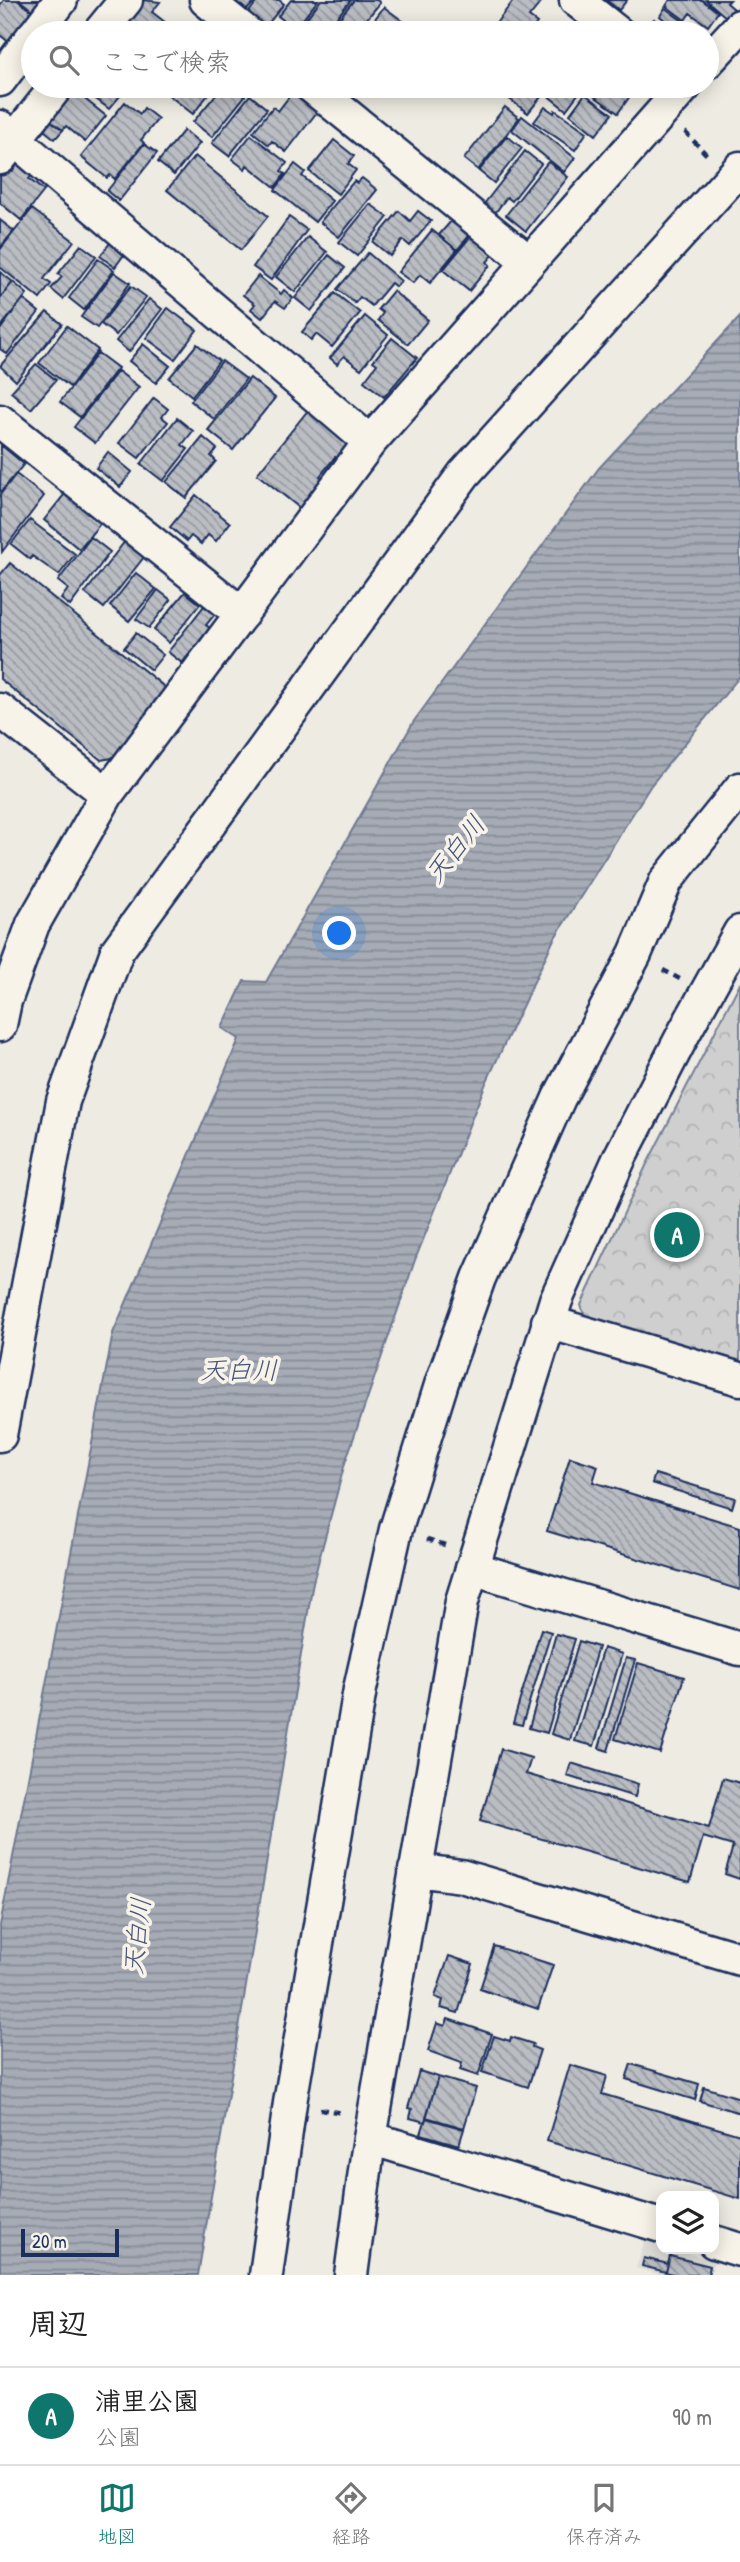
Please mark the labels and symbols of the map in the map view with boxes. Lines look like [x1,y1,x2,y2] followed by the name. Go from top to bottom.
[416,807,493,890] water label: 天白川
[322,916,356,950] your location
[654,1209,700,1261] pin: A
[200,1352,278,1387] water label: 天白川
[115,1895,158,1977] water label: 天白川
[21,2226,119,2258] scale bar

